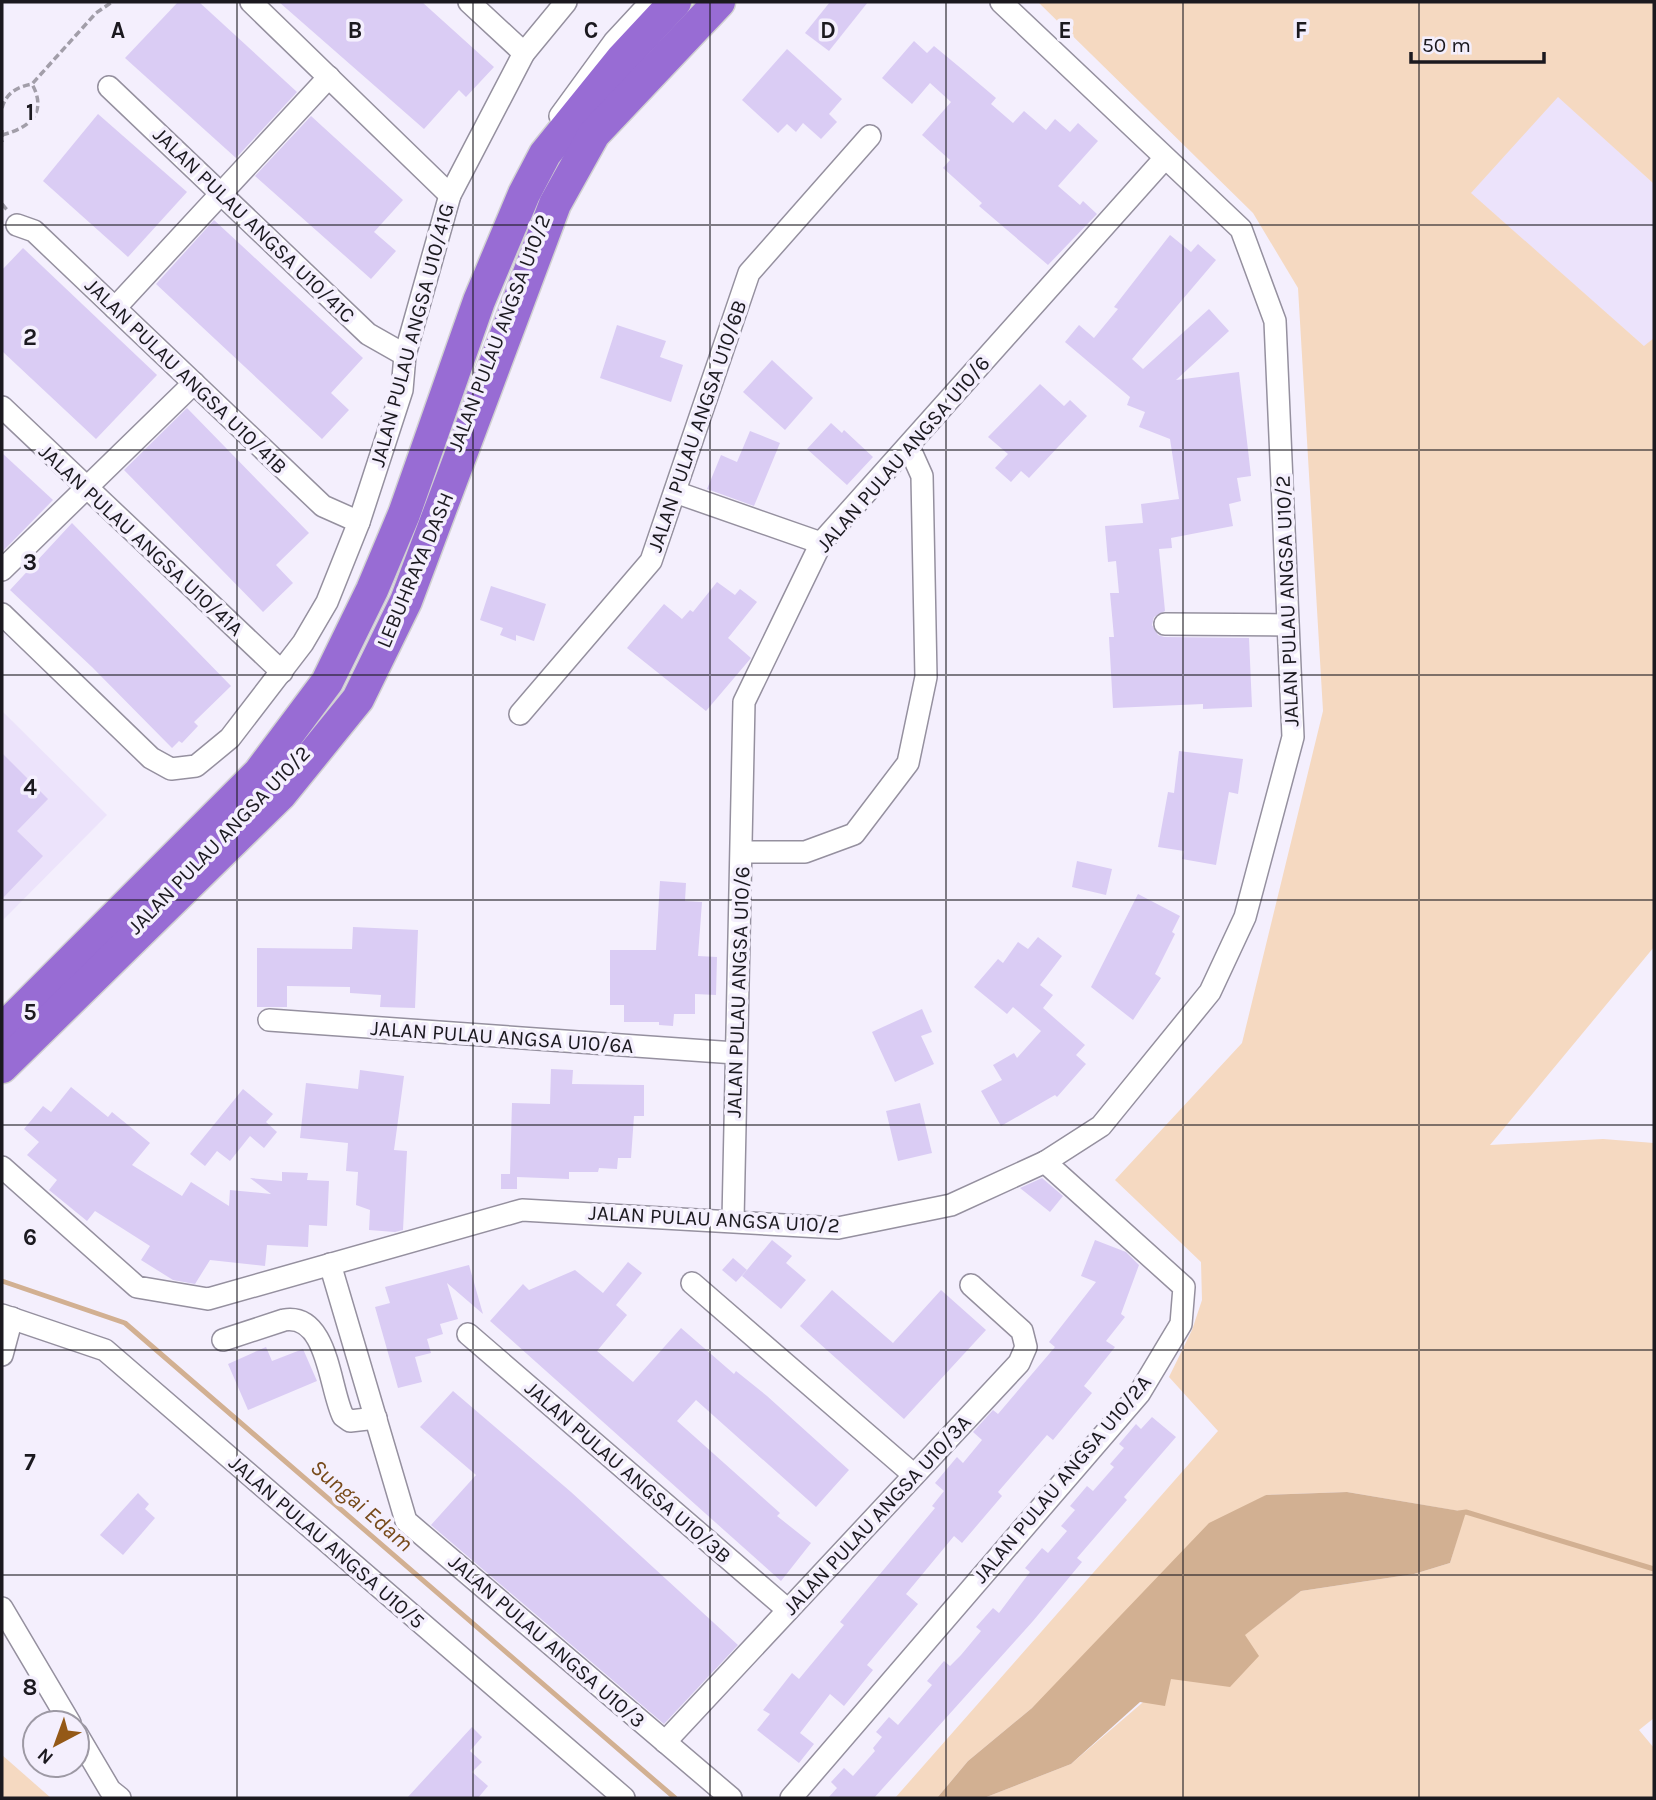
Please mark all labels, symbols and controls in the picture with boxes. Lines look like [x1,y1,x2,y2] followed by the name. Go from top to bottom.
[111,17,125,44] text: A
[348,17,362,44] text: B
[584,17,598,44] text: C
[820,17,836,44] text: D
[1058,17,1072,44] text: E
[1295,17,1307,44] text: F
[1411,21,1544,65] scale bar
[1422,33,1471,57] text: 50 m
[26,99,34,126] text: 1
[148,122,360,328] street label: JALAN PULAU ANGSA U10/41C
[365,201,459,469] street label: JALAN PULAU ANGSA U10/41G
[443,211,555,455] street label: JALAN PULAU ANGSA U10/2
[80,273,292,479] street label: JALAN PULAU ANGSA U10/41B
[643,297,751,555] street label: JALAN PULAU ANGSA U10/6B
[23,324,37,351] text: 2
[811,351,995,557] street label: JALAN PULAU ANGSA U10/6
[34,439,248,641] street label: JALAN PULAU ANGSA U10/41A
[1271,475,1303,727] street label: JALAN PULAU ANGSA U10/2
[371,489,459,651] street label: LEBUHRAYA DASH
[23,549,37,576] text: 3
[123,741,315,939] street label: JALAN PULAU ANGSA U10/2
[23,774,37,801] text: 4
[722,866,754,1118] street label: JALAN PULAU ANGSA U10/6
[23,999,37,1026] text: 5
[370,1016,634,1058] street label: JALAN PULAU ANGSA U10/6A
[588,1200,840,1238] street label: JALAN PULAU ANGSA U10/2
[23,1224,37,1251] text: 6
[968,1370,1156,1588] street label: JALAN PULAU ANGSA U10/2A
[520,1376,736,1568] street label: JALAN PULAU ANGSA U10/3B
[778,1410,976,1620] street label: JALAN PULAU ANGSA U10/3A
[24,1449,36,1476] text: 7
[224,1450,430,1634] street label: JALAN PULAU ANGSA U10/5
[305,1454,418,1557] water label: Sungai Edam
[444,1549,650,1733] street label: JALAN PULAU ANGSA U10/3
[23,1674,37,1701] text: 8
[21,1709,91,1779] north arrow
[33,1743,58,1769] text: N

